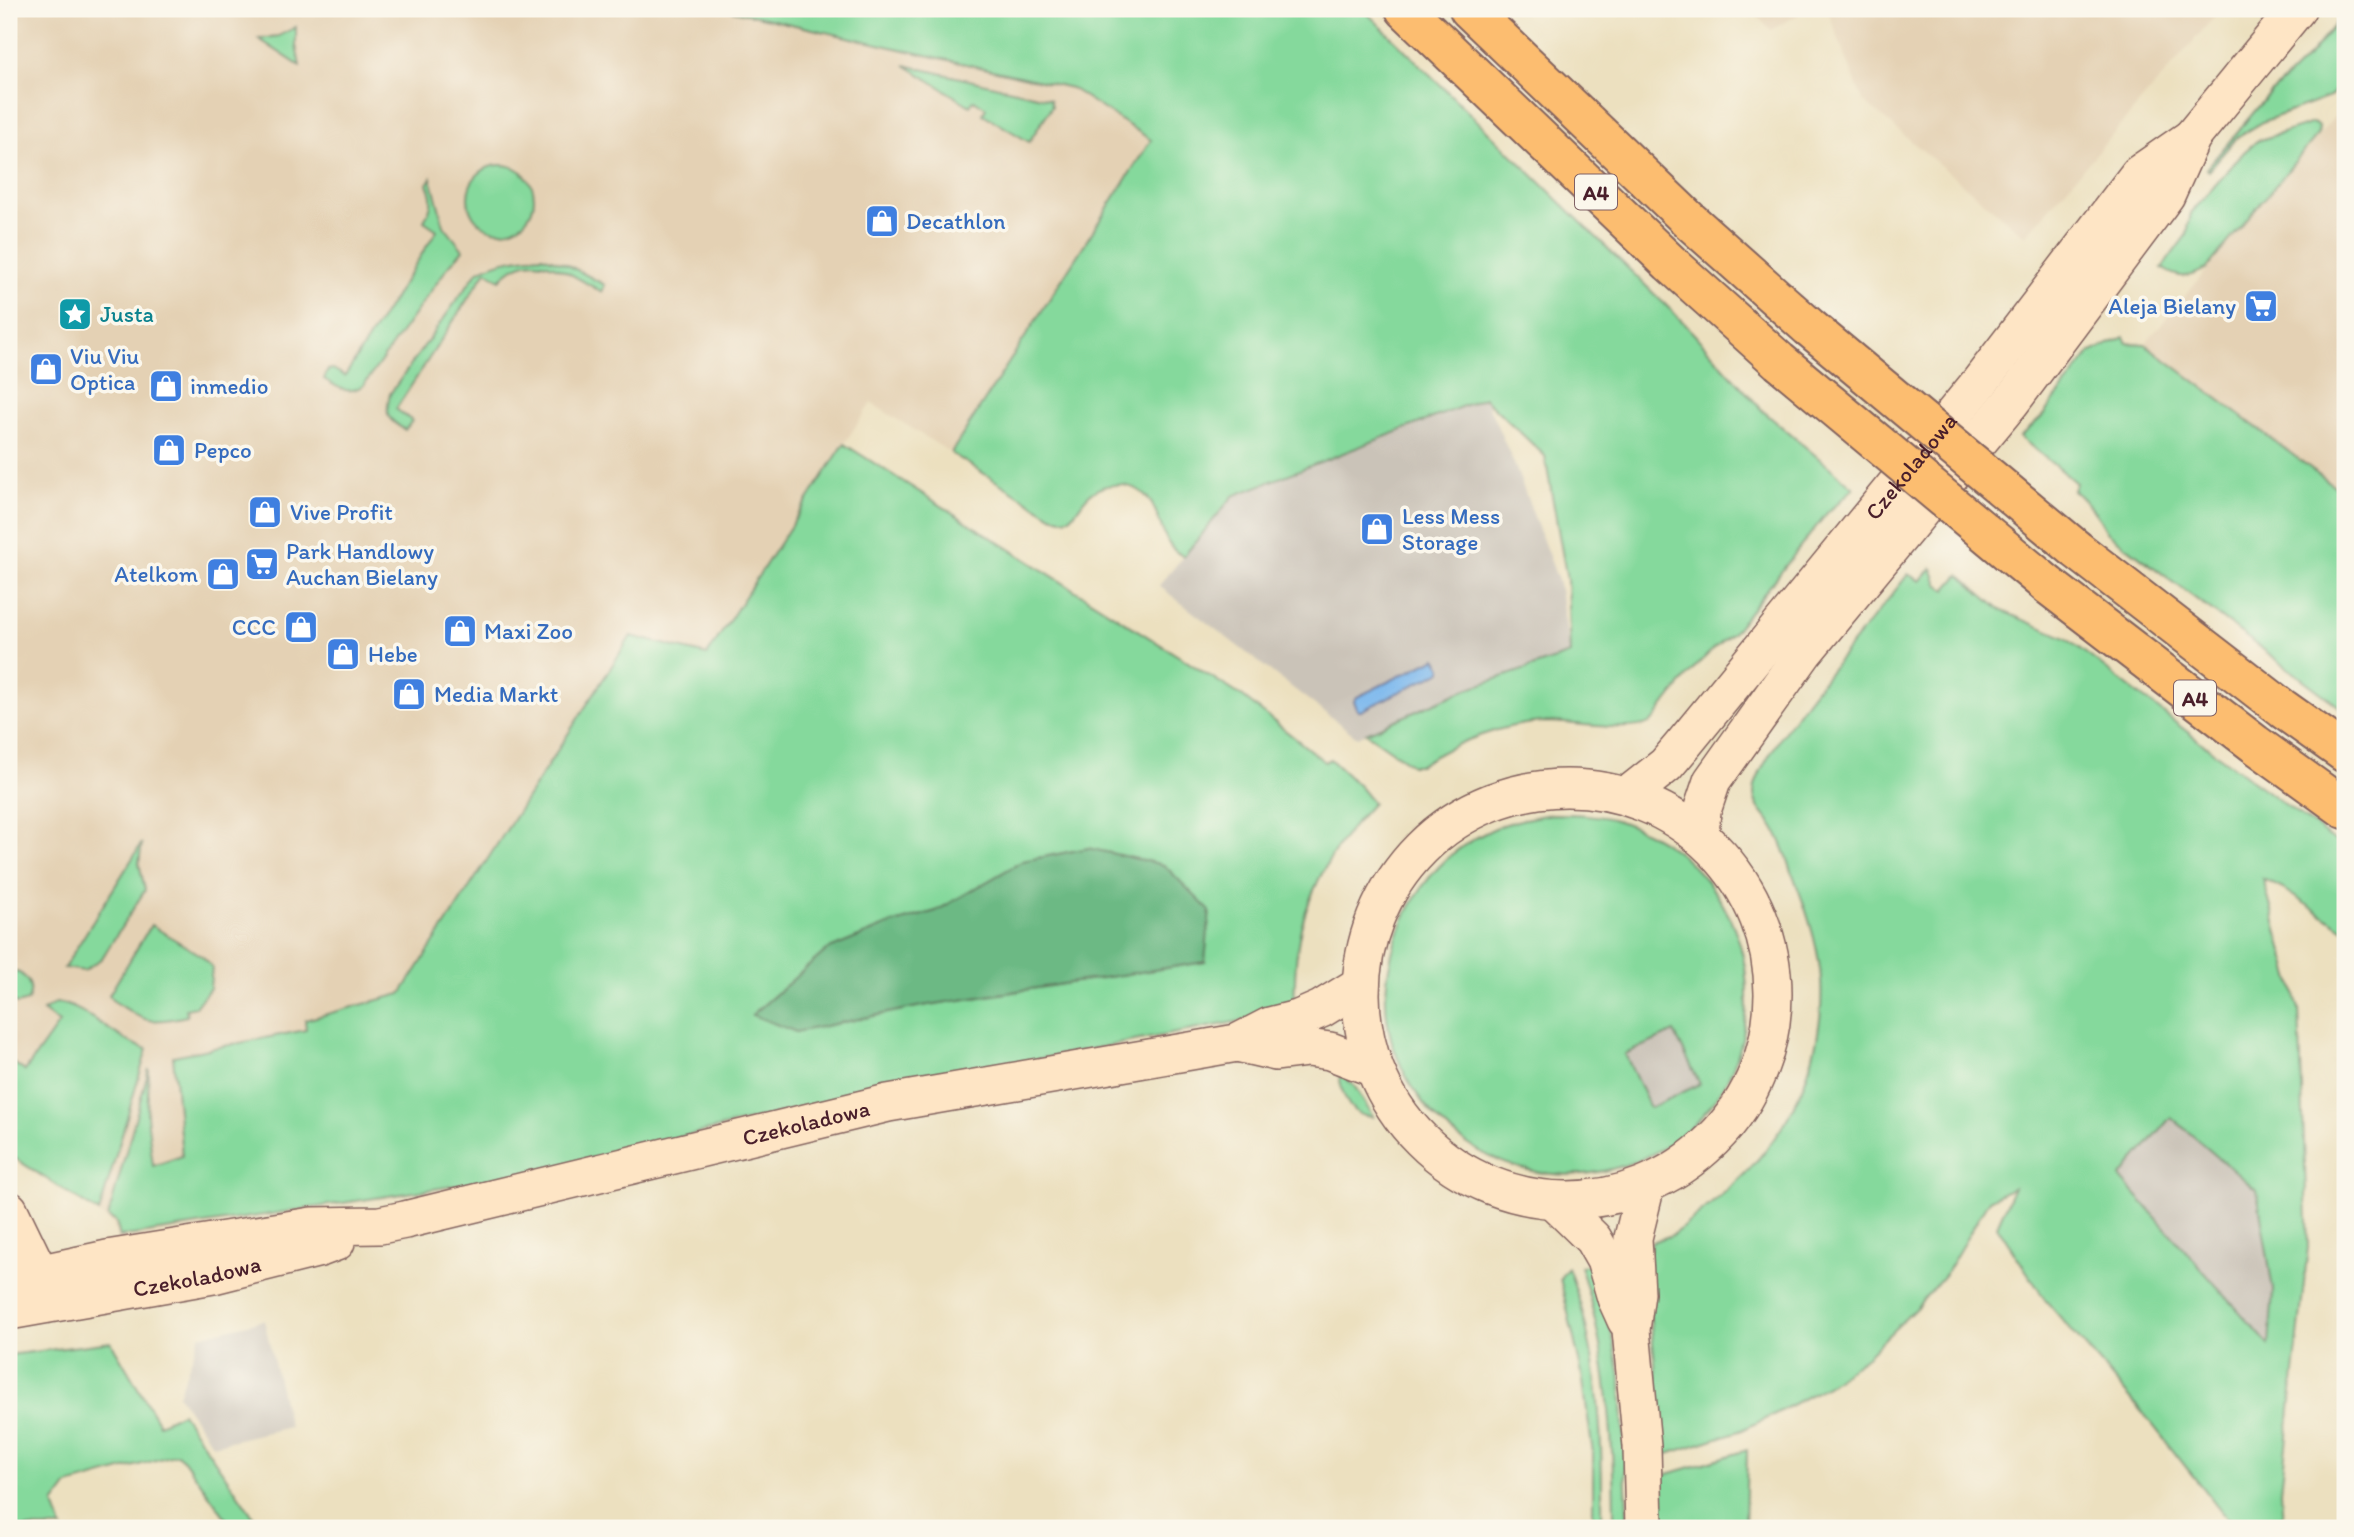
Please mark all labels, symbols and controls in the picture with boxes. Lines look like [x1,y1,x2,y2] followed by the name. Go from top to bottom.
[1575,174,1617,210] road number: A4
[863,202,901,240] shop icon: Decathlon
[906,207,1006,235] place label: Decathlon
[2242,287,2280,325] supermarket icon: Aleja Bielany
[2108,292,2236,320] place label: Aleja Bielany
[56,295,94,333] place icon: Justa
[100,300,154,328] place label: Justa
[70,342,140,396] place label: Viu Viu Optica
[27,350,65,388] shop icon: Viu Viu Optica
[147,367,185,405] shop icon: inmedio
[190,372,268,400] place label: inmedio
[1859,407,1963,526] street label: Czekoladowa
[150,431,188,469] shop icon: Pepco
[194,436,252,464] place label: Pepco
[246,493,284,531] shop icon: Vive Profit
[290,498,393,526] place label: Vive Profit
[1402,502,1500,556] place label: Less Mess Storage
[1358,510,1396,548] shop icon: Less Mess Storage
[286,537,438,591] place label: Park Handlowy Auchan Bielany
[243,545,281,583] supermarket icon: Park Handlowy Auchan Bielany
[204,555,242,593] shop icon: Atelkom
[114,560,198,588] place label: Atelkom
[282,608,320,646] shop icon: CCC
[441,612,479,650] shop icon: Maxi Zoo
[232,613,276,641] place label: CCC
[484,617,573,645] place label: Maxi Zoo
[324,635,362,673] shop icon: Hebe
[368,640,418,668] place label: Hebe
[390,675,428,713] shop icon: Media Markt
[434,680,559,708] place label: Media Markt
[2174,680,2216,716] road number: A4
[740,1094,872,1152] street label: Czekoladowa
[131,1249,264,1303] street label: Czekoladowa

